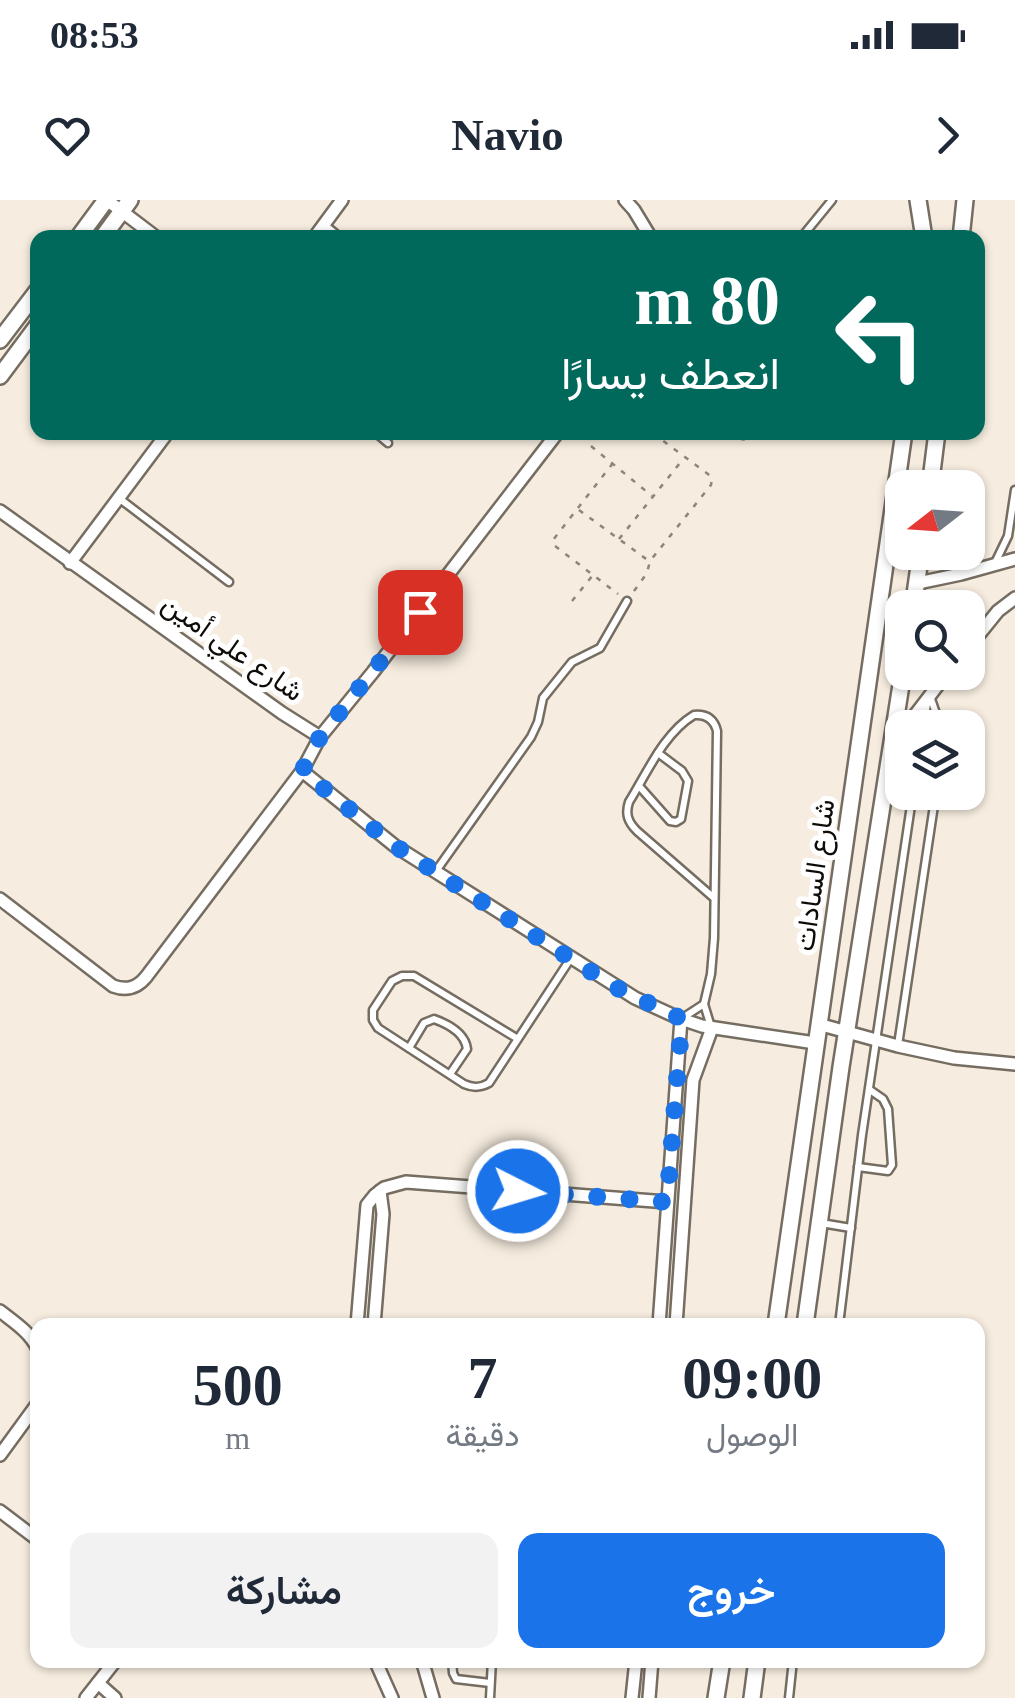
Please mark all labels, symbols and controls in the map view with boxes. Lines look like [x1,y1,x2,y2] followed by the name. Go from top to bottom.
[50,14,139,56] text: 08:53
[40,108,95,163] icon: heart
[920,108,975,163] icon: forward
[451,110,564,160] text: Navio
[634,262,780,339] text: 80 m
[815,270,945,400] icon: left
[561,349,780,399] text: انعطف يسارًا
[885,470,985,570] north arrow
[885,470,985,810] map controls
[378,570,463,655] pin
[393,585,448,640] icon: arrive
[152,587,309,713] street label: شارع علي أمين
[885,590,985,690] button: search
[885,710,985,810] button: layers
[788,797,843,954] street label: شارع السادات
[466,1139,570,1243] position arrow
[468,1345,498,1411] text: 7
[682,1345,822,1411] text: 09:00
[193,1352,283,1418] text: 500
[445,1417,520,1453] text: دقيقة
[706,1417,798,1453] text: الوصول
[225,1420,250,1456] text: m
[70,1533,498,1648] button: مشاركة
[518,1533,945,1648] button: خروج

